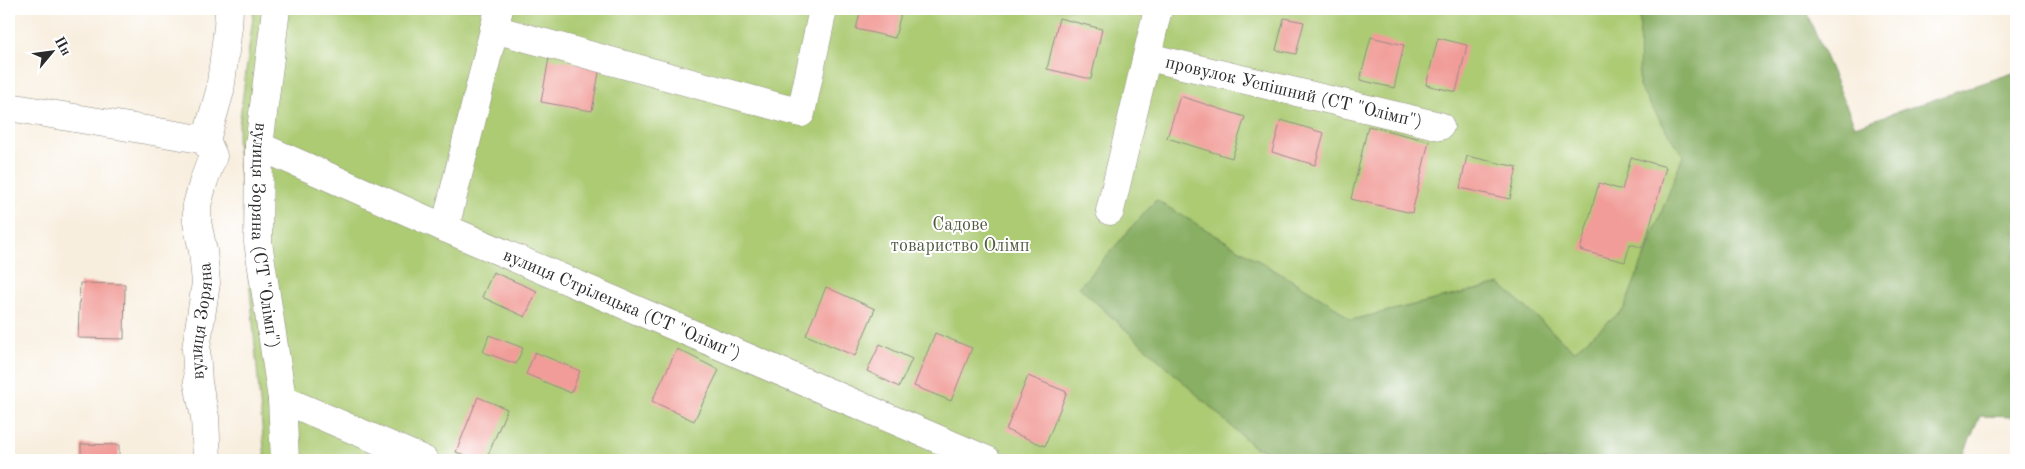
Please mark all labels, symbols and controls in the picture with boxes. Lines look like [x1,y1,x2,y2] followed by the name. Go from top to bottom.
[28,28,78,78] north arrow
[52,34,73,58] text: Пн
[1164,53,1424,132] street label: провулок Успішний (СТ "Олімп")
[248,122,283,350] street label: вулиця Зоряна (СТ "Олімп")
[890,216,1030,255] park label: Садове товариство Олімп
[500,246,744,363] street label: вулиця Стрілецька (СТ "Олімп")
[187,262,216,380] street label: вулиця Зоряна

